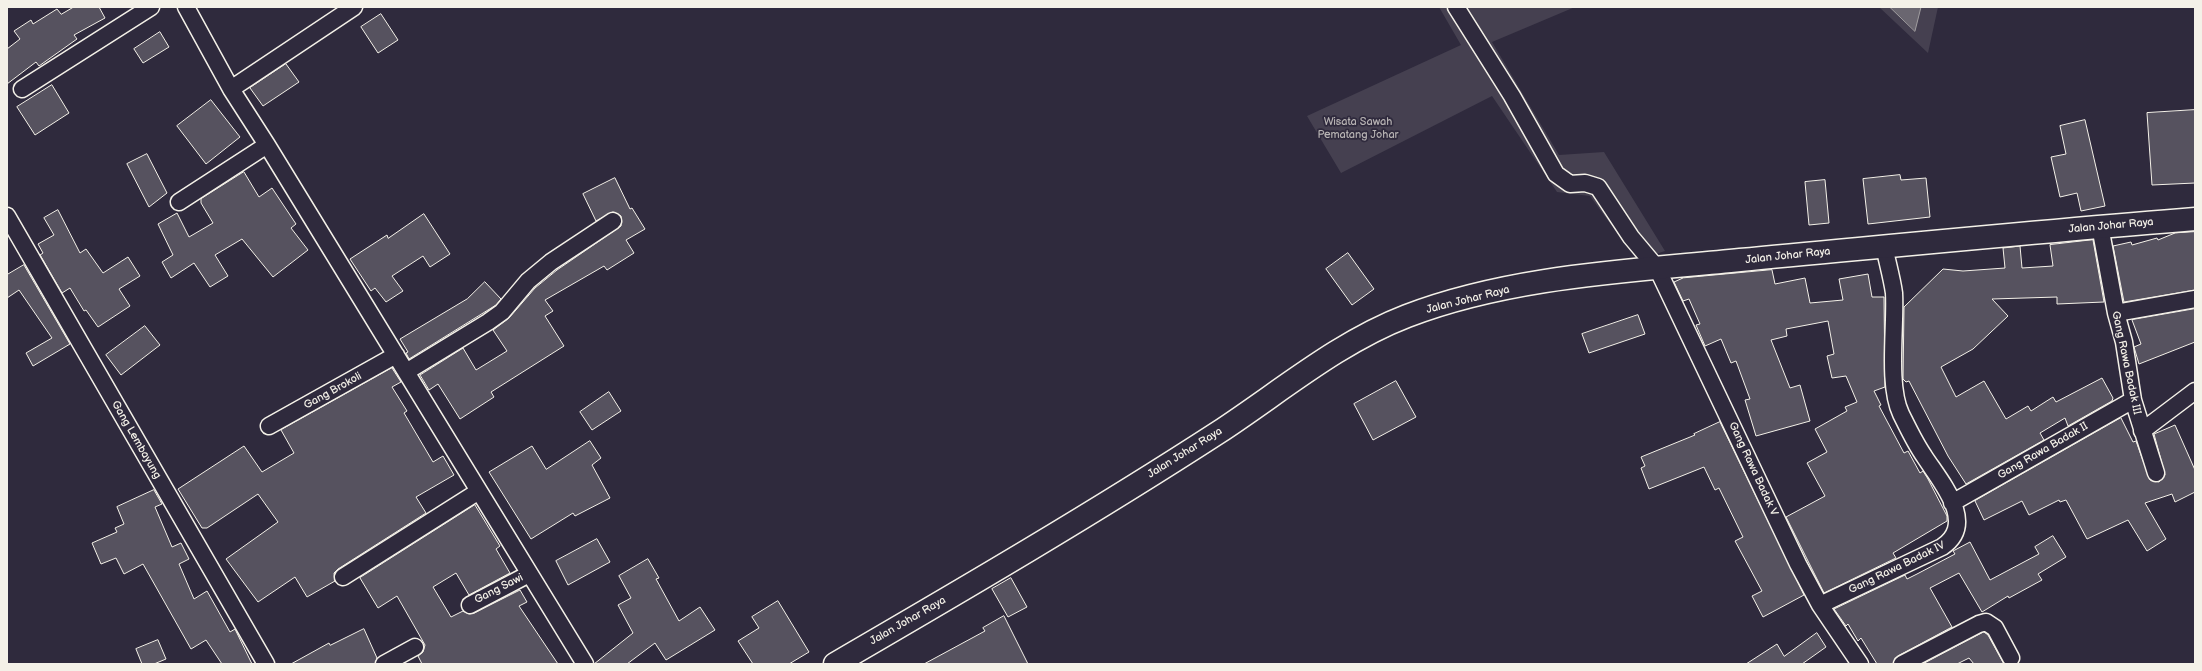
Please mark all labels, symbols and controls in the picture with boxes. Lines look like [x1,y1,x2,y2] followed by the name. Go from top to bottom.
[1317,115,1399,141] park label: Wisata Sawah Pematang Johar
[2068,216,2154,236] street label: Jalan Johar Raya
[1745,245,1831,267] street label: Jalan Johar Raya
[1425,283,1511,317] street label: Jalan Johar Raya
[2109,310,2143,416] street label: Gang Rawa Badak III
[302,370,364,412] street label: Gang Brokoli
[108,399,164,481] street label: Gang Lembayung
[1725,420,1781,518] street label: Gang Rawa Badak V
[1996,420,2090,482] street label: Gang Rawa Badak II
[1145,425,1225,481] street label: Jalan Johar Raya
[1847,539,1947,597] street label: Gang Rawa Badak IV
[472,571,526,607] street label: Gang Sawi
[868,594,948,648] street label: Jalan Johar Raya

